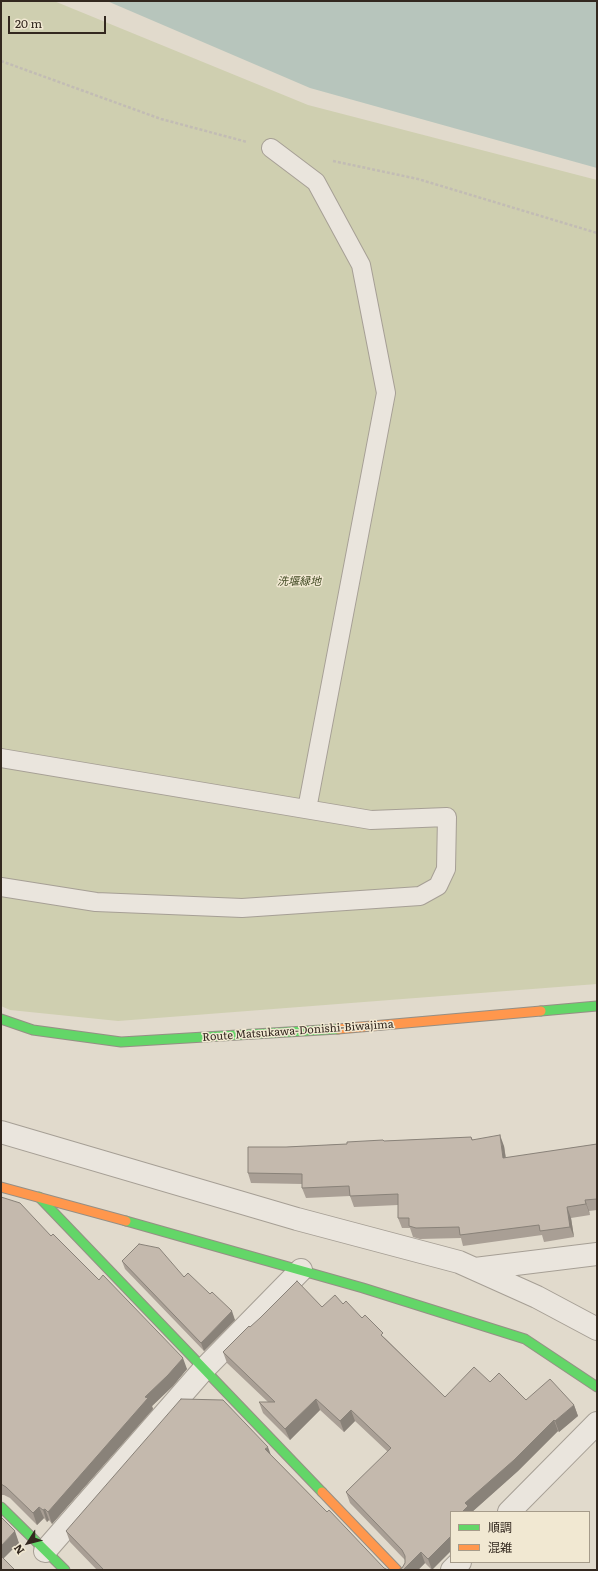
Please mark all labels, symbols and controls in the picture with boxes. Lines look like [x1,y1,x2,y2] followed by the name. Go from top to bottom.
[10,8,108,34] scale bar
[15,14,42,32] text: 20 m
[277,575,321,589] park label: 洗堰緑地
[202,1018,394,1044] street label: Route Matsukawa-Donishi-Biwajima
[450,1511,590,1563] legend
[488,1518,512,1536] text: 順調
[8,1523,48,1563] north arrow
[488,1538,512,1556] text: 混雑
[9,1542,27,1558] text: N

